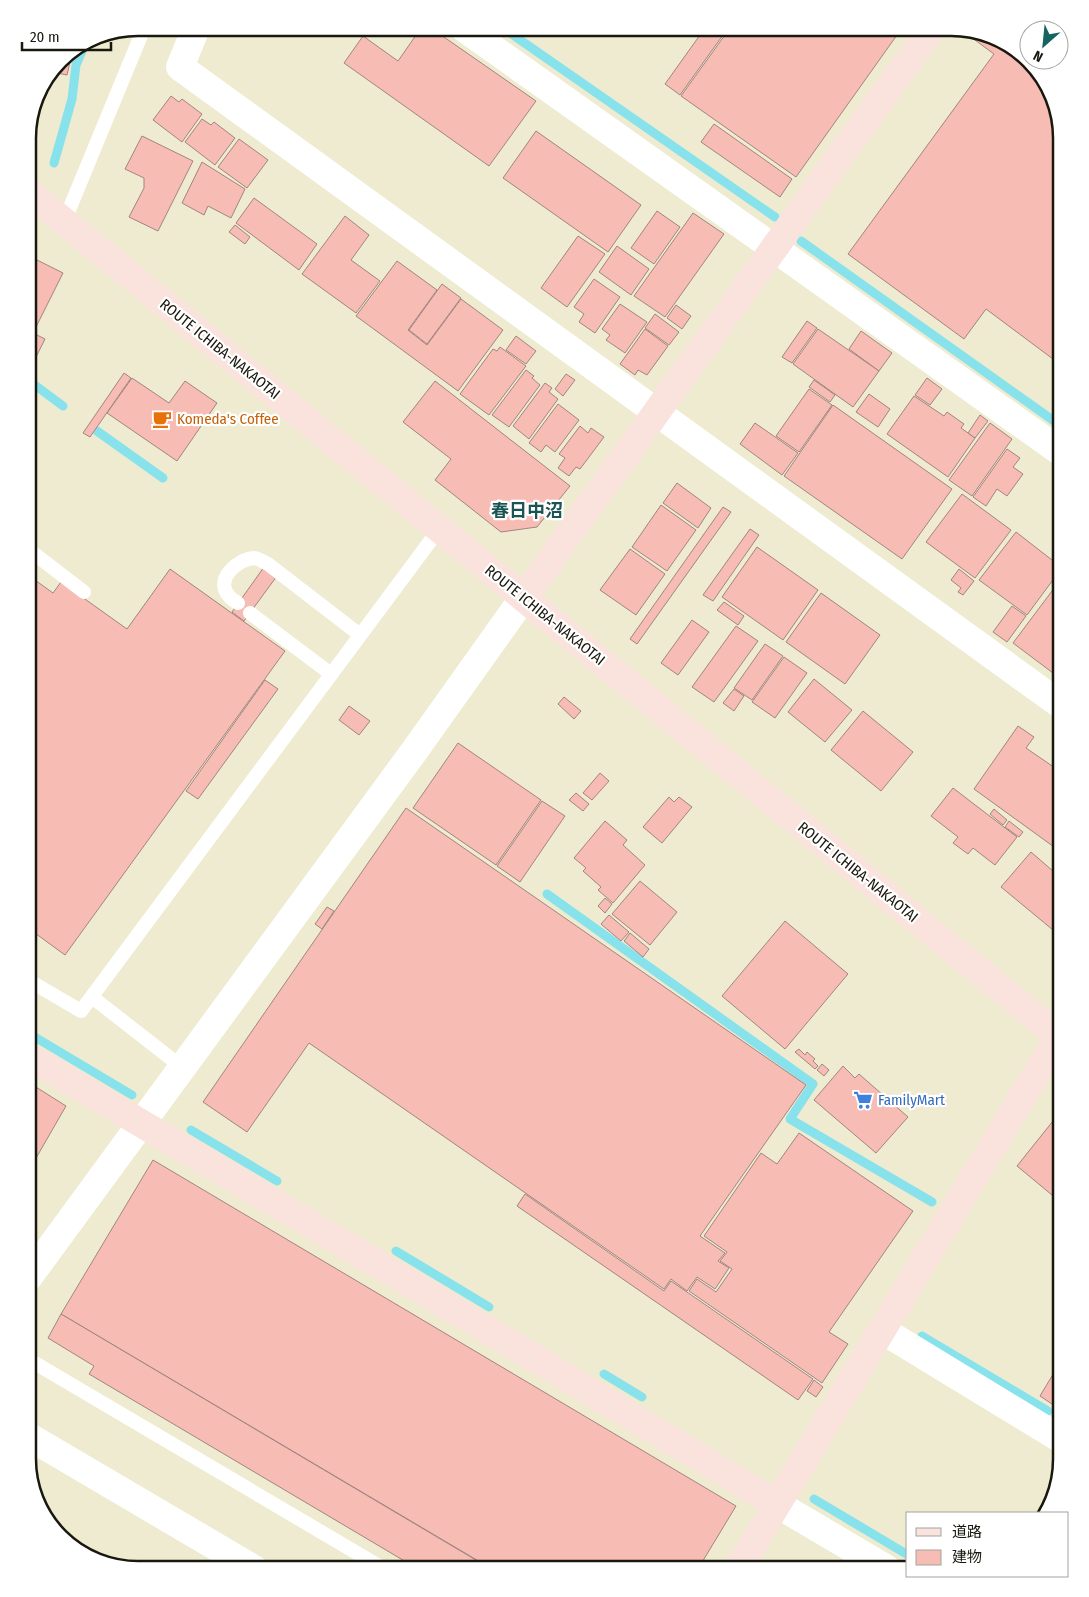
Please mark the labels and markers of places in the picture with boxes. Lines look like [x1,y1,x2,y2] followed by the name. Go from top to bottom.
[151,408,173,430] cafe icon: Komeda's Coffee
[177,410,279,428] place label: Komeda's Coffee
[852,1089,874,1111] supermarket icon: FamilyMart
[878,1091,945,1109] place label: FamilyMart

